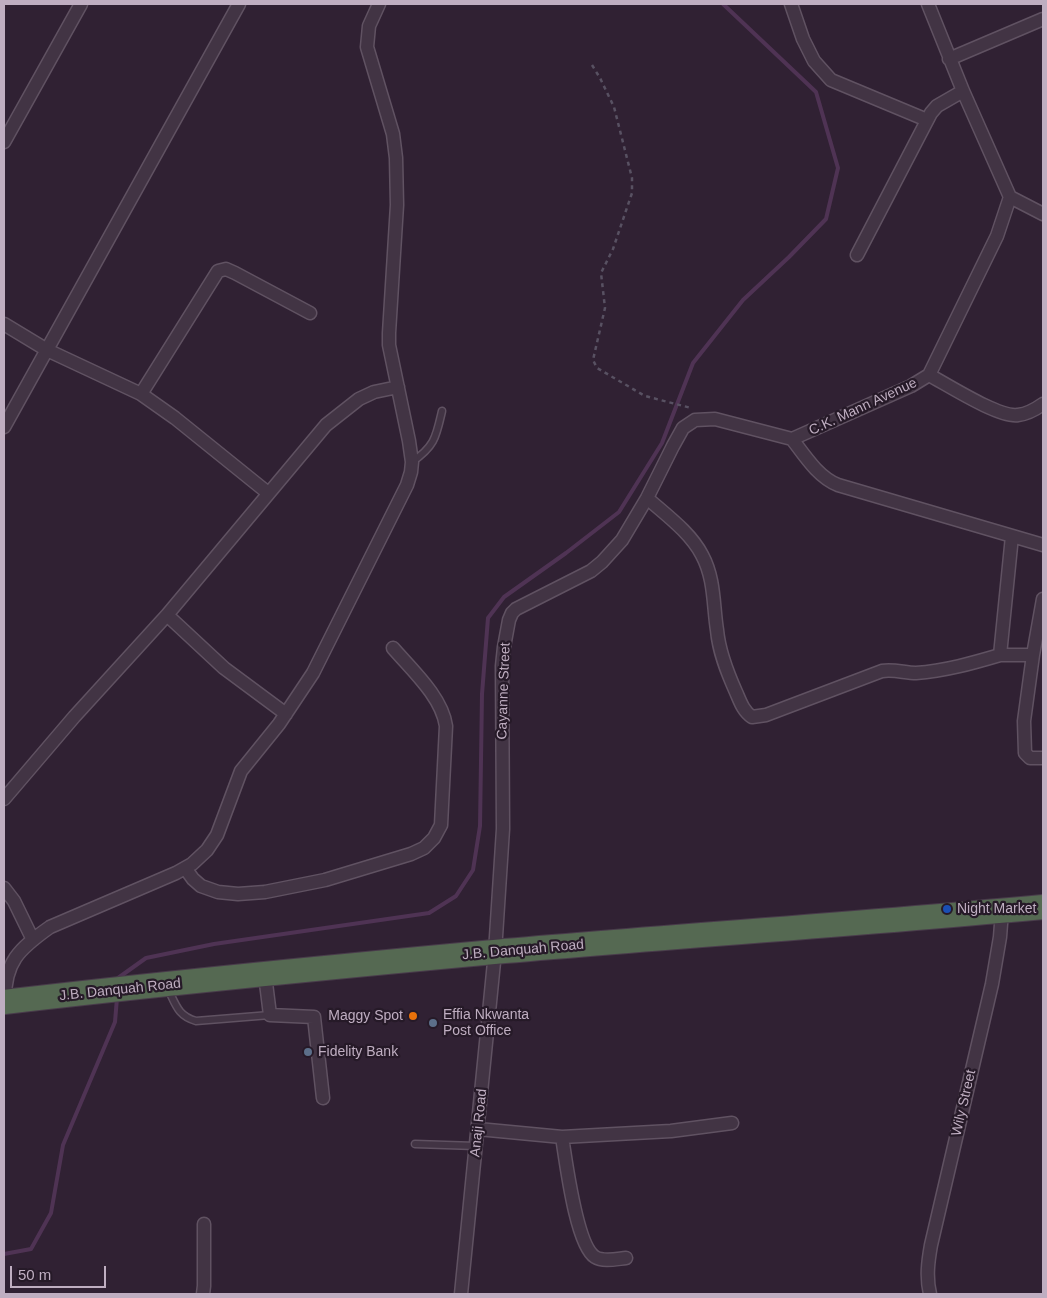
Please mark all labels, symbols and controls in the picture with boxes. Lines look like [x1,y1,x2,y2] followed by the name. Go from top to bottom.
[806,375,920,439] street label: C.K. Mann Avenue
[494,642,514,740] street label: Cayanne Street
[957,901,1036,917] place label: Night Market
[941,903,953,915] marker: Night Market
[461,936,585,964] street label: J.B. Danquah Road
[58,975,182,1005] street label: J.B. Danquah Road
[443,1007,529,1040] place label: Effia Nkwanta Post Office
[328,1008,403,1024] place label: Maggy Spot
[407,1010,419,1022] marker: Maggy Spot
[427,1017,439,1029] marker: Effia Nkwanta Post Office
[318,1044,398,1060] place label: Fidelity Bank
[302,1046,314,1058] marker: Fidelity Bank
[948,1068,980,1138] street label: Wily Street
[467,1088,491,1158] street label: Anaji Road
[12,1256,109,1288] scale bar
[18,1266,51,1283] text: 50 m

